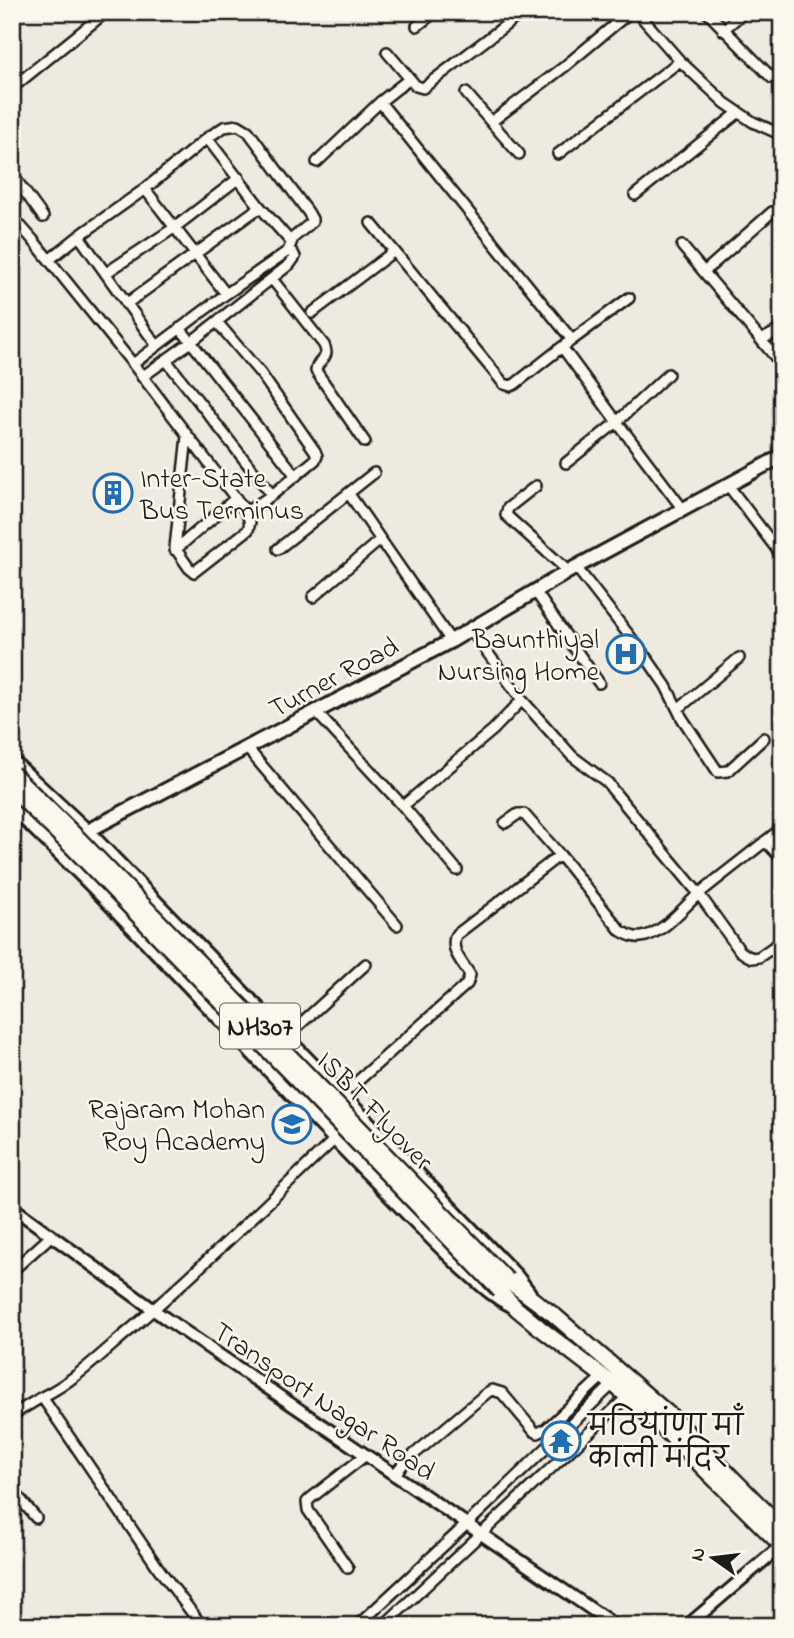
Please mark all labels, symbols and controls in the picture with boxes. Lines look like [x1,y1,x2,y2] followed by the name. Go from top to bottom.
[139,460,304,533] place label: Inter-State Bus Terminus
[92,472,134,514] building icon: Inter-State Bus Terminus
[438,621,599,694] place label: Baunthiyal Nursing Home
[262,628,407,731] street label: Turner Road
[605,633,647,675] hospital icon: Baunthiyal Nursing Home
[220,1004,300,1049] road number: NH307
[306,1043,442,1182] street label: ISBT Flyover
[88,1091,265,1164] place label: Rajaram Mohan Roy Academy
[271,1103,313,1145] school or university icon: Rajaram Mohan Roy Academy
[203,1313,443,1493] street label: Transport Nagar Road
[586,1402,744,1481] place label: मठियांणा माँ काली मंदिर
[540,1420,582,1462] temple icon: मठियांणा माँ काली मंदिर
[678,1522,748,1592] north arrow
[684,1545,714,1564] text: N

